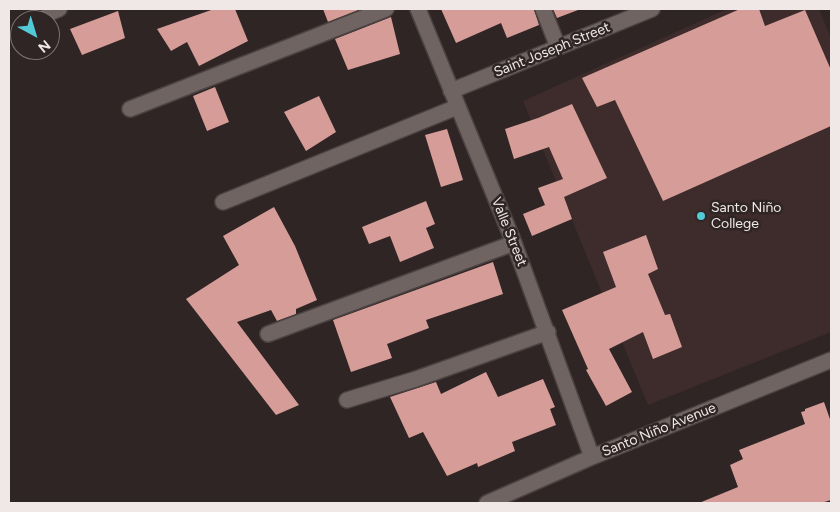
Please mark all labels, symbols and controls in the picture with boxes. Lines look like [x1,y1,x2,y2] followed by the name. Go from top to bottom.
[10,10,60,60] north arrow
[491,19,613,81] street label: Saint Joseph Street
[35,36,54,56] text: N
[488,195,530,269] street label: Valle Street
[711,200,781,232] place label: Santo Niño College
[695,210,707,222] marker: Santo Niño College
[600,400,718,460] street label: Santo Niño Avenue

